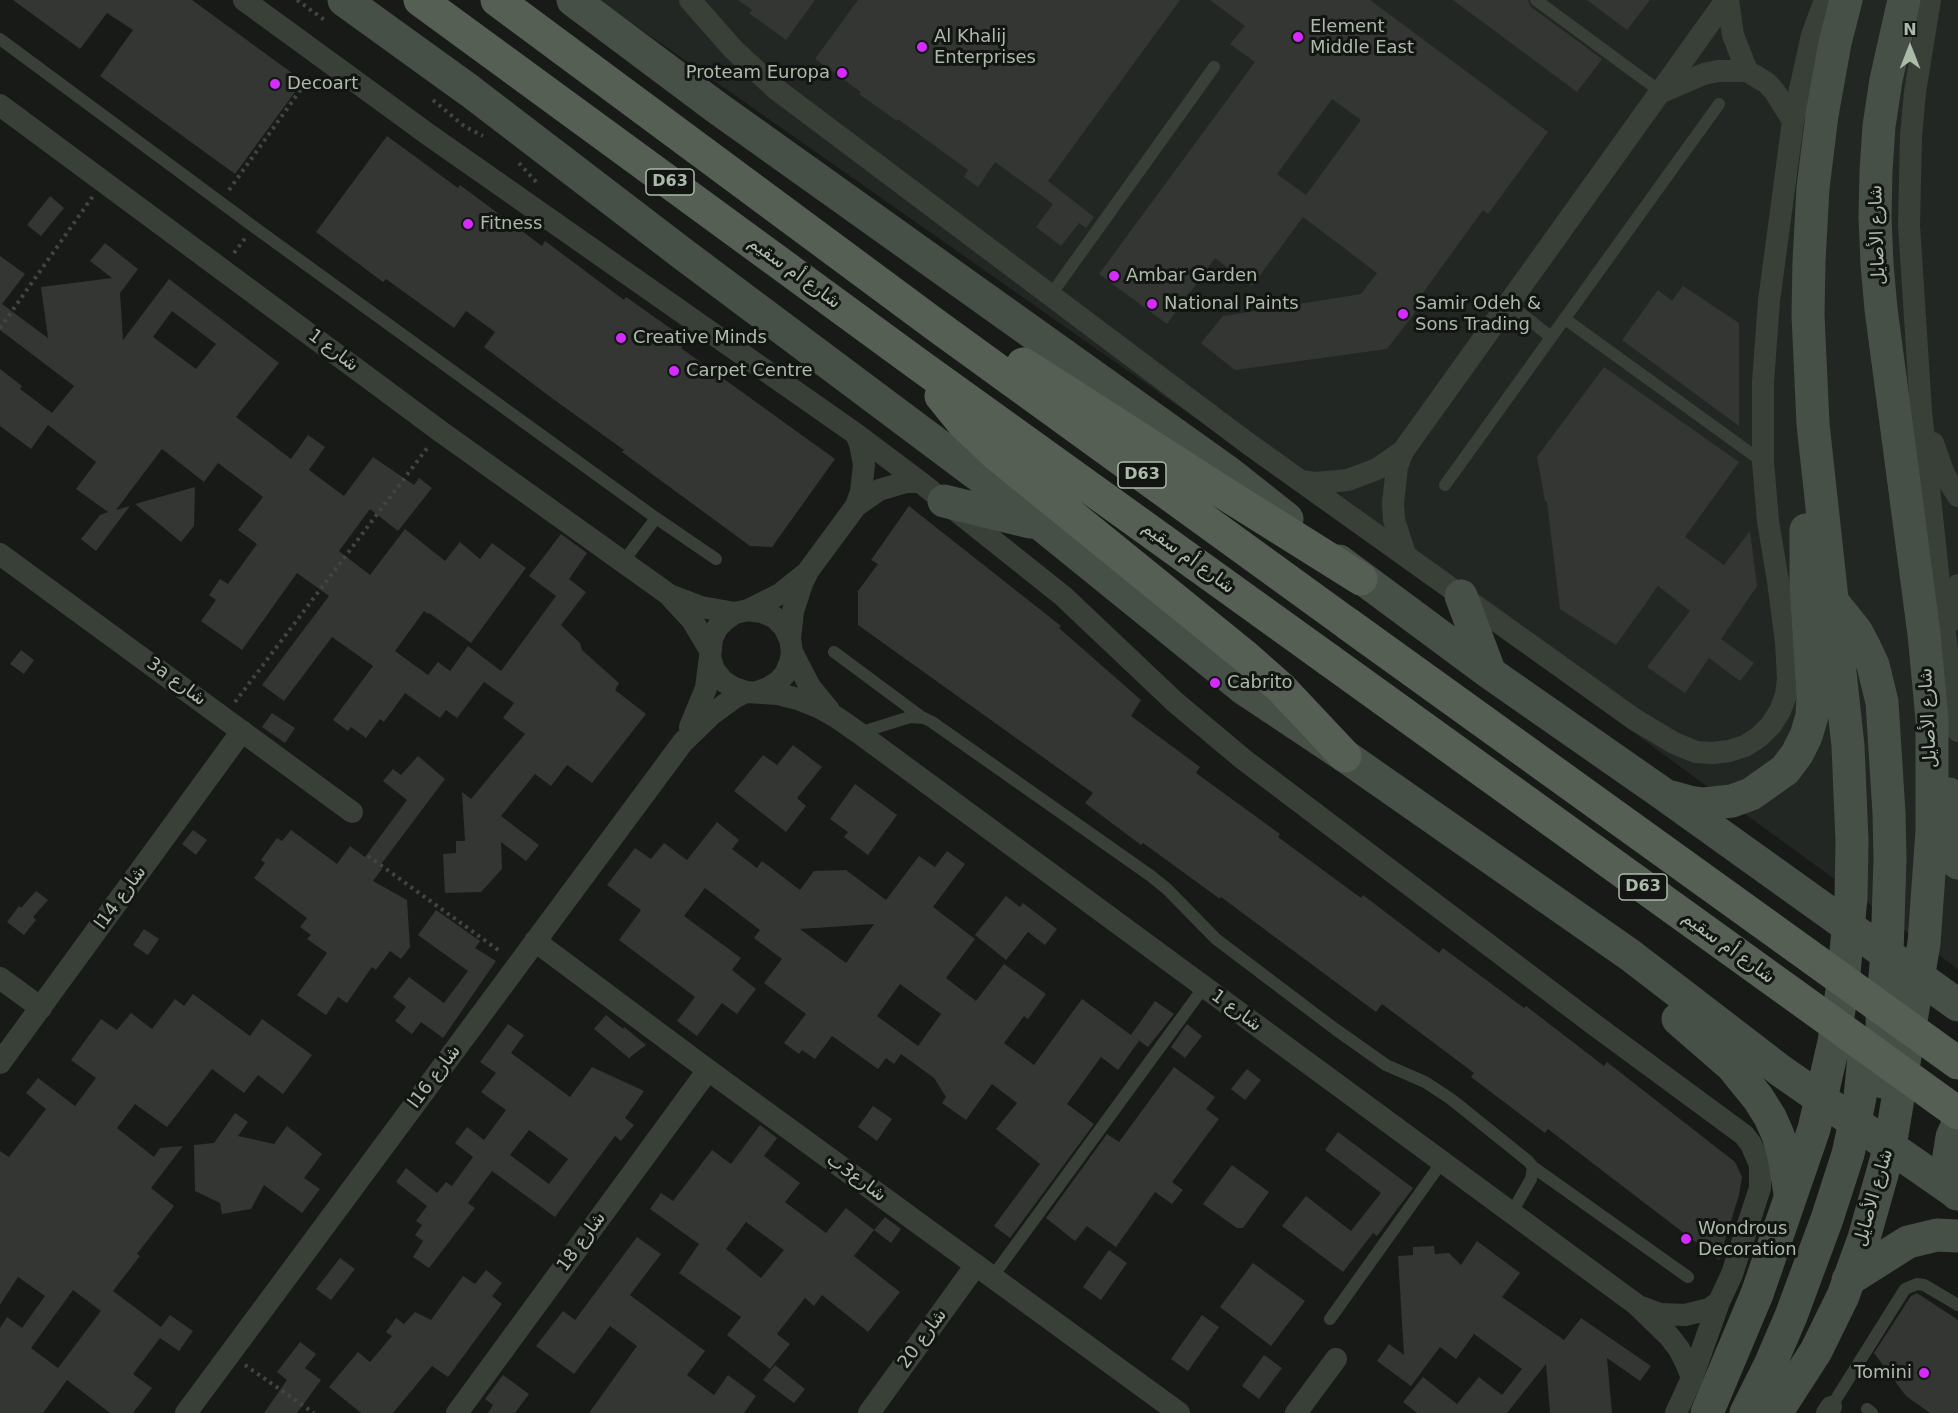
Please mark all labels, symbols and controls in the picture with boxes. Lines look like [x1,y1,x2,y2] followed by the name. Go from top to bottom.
[1310,16,1414,58] place label: Element Middle East
[1880,18,1940,78] north arrow
[1903,20,1917,39] text: N
[934,26,1036,68] place label: Al Khalij Enterprises
[1291,30,1305,44] marker: Element Middle East
[915,40,929,54] marker: Al Khalij Enterprises
[686,62,830,84] place label: Proteam Europa
[835,66,849,80] marker: Proteam Europa
[287,73,358,95] place label: Decoart
[268,77,282,91] marker: Decoart
[646,169,694,195] road number: D63
[1865,184,1891,286] street label: شارع الأصايل
[480,213,542,235] place label: Fitness
[461,217,475,231] marker: Fitness
[743,232,845,314] street label: شارع أم سقيم
[1126,265,1257,287] place label: Ambar Garden
[1107,269,1121,283] marker: Ambar Garden
[1164,293,1299,315] place label: National Paints
[1415,293,1541,336] place label: Samir Odeh & Sons Trading
[1145,297,1159,311] marker: National Paints
[1396,307,1410,321] marker: Samir Odeh & Sons Trading
[304,325,362,377] street label: شارع 1
[633,327,767,349] place label: Creative Minds
[614,331,628,345] marker: Creative Minds
[686,360,812,382] place label: Carpet Centre
[667,364,681,378] marker: Carpet Centre
[1118,462,1166,488] road number: D63
[1137,517,1239,599] street label: شارع أم سقيم
[142,653,210,711] street label: 3a شارع
[1916,667,1942,769] street label: شارع الأصايل
[1227,672,1292,694] place label: Cabrito
[1208,676,1222,690] marker: Cabrito
[91,862,151,934] street label: شارع 14ا
[1619,874,1667,900] road number: D63
[1677,907,1779,989] street label: شارع أم سقيم
[1207,985,1265,1037] street label: شارع 1
[404,1041,466,1113] street label: شارع 16ا
[1850,1147,1898,1249] street label: شارع الأصايل
[822,1149,890,1207] street label: شارع3ب
[553,1208,611,1276] street label: شارع 18
[1698,1218,1797,1260] place label: Wondrous Decoration
[1679,1232,1693,1246] marker: Wondrous Decoration
[894,1305,952,1373] street label: شارع 20
[1854,1362,1912,1384] place label: Tomini
[1917,1366,1931,1380] marker: Tomini

